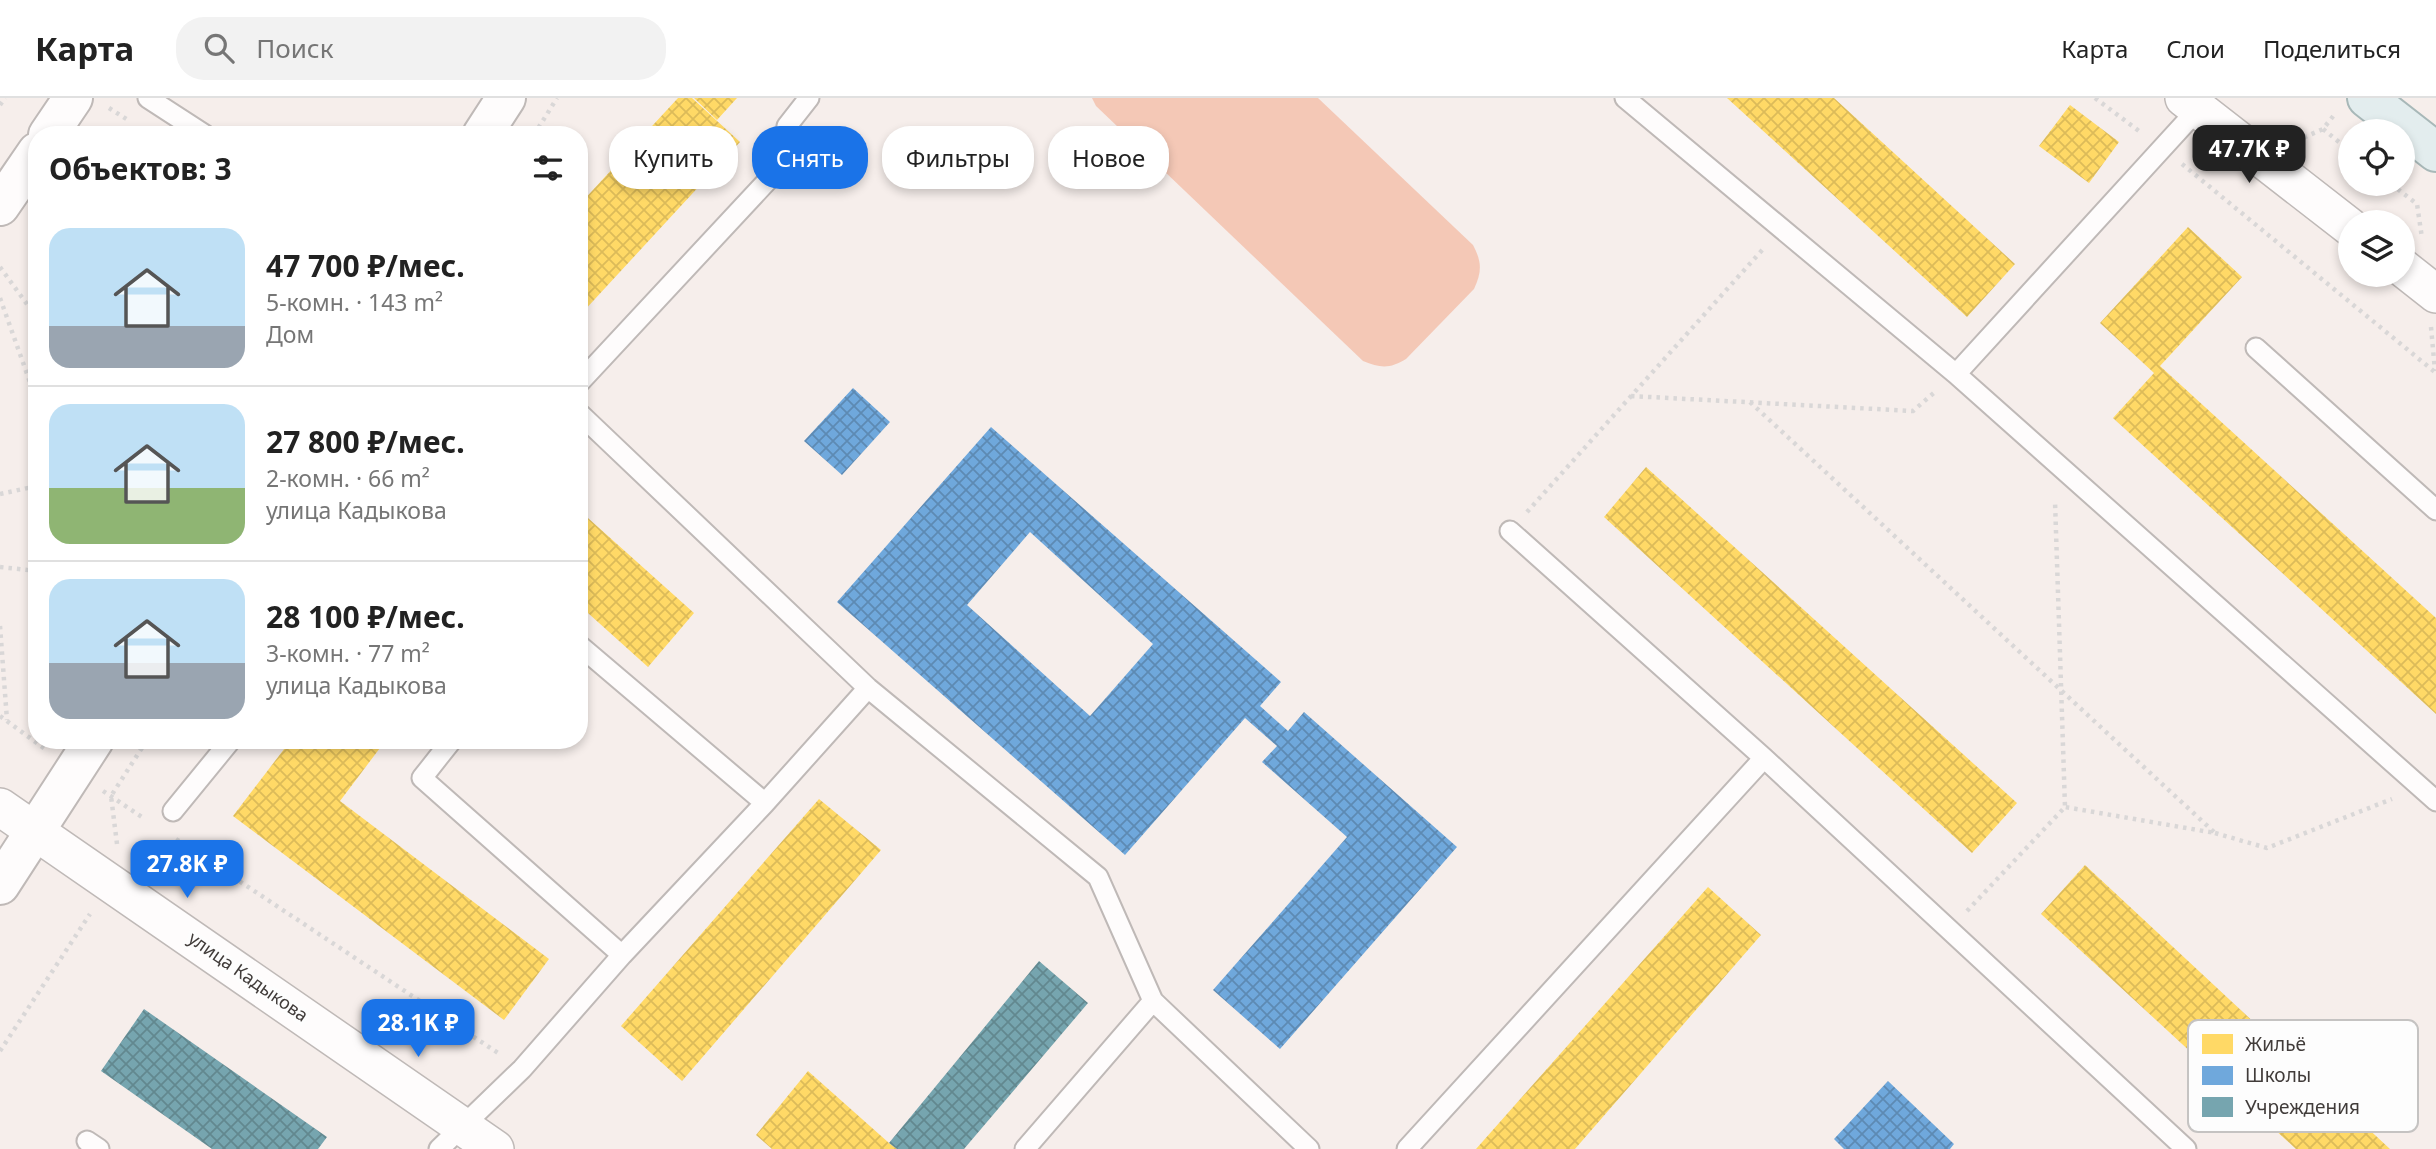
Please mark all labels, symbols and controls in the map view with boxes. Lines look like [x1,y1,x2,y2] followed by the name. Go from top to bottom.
[176,17,666,80] search box
[35,26,134,71] text: Карта
[200,29,238,67] icon: search
[256,30,333,66] text: Поиск
[2061,32,2128,65] text: Карта
[2166,32,2225,65] text: Слои
[2263,32,2401,65] text: Поделиться
[2338,119,2415,287] map controls
[2338,119,2415,196] button: locate
[609,126,738,189] chip: Купить
[752,126,868,189] chip: Снять
[882,126,1034,189] chip: Фильтры
[1048,126,1169,189] chip: Новое
[2184,126,2314,185] pin: 47.7K ₽
[2209,132,2289,164] text: 47.7K ₽
[49,148,232,189] text: Объектов: 3
[529,149,567,187] icon: filters
[2338,210,2415,287] button: layers
[266,245,465,286] text: 47 700 ₽/мес.
[105,256,189,340] icon: home
[266,286,443,318] text: 5-комн. · 143 m²
[266,318,314,350] text: Дом
[266,421,465,462] text: 27 800 ₽/мес.
[105,432,189,516] icon: home
[266,462,430,494] text: 2-комн. · 66 m²
[266,494,447,526] text: улица Кадыкова
[266,596,465,637] text: 28 100 ₽/мес.
[105,607,189,691] icon: home
[266,637,430,669] text: 3-комн. · 77 m²
[266,669,447,701] text: улица Кадыкова
[122,840,252,900] pin: 27.8K ₽
[147,847,227,879] text: 27.8K ₽
[184,926,313,1027] street label: улица Кадыкова
[353,1000,483,1059] pin: 28.1K ₽
[378,1006,458,1038] text: 28.1K ₽
[2188,1020,2418,1132] legend
[2245,1031,2306,1057] text: Жильё
[2245,1062,2311,1088] text: Школы
[2245,1094,2360,1120] text: Учреждения

